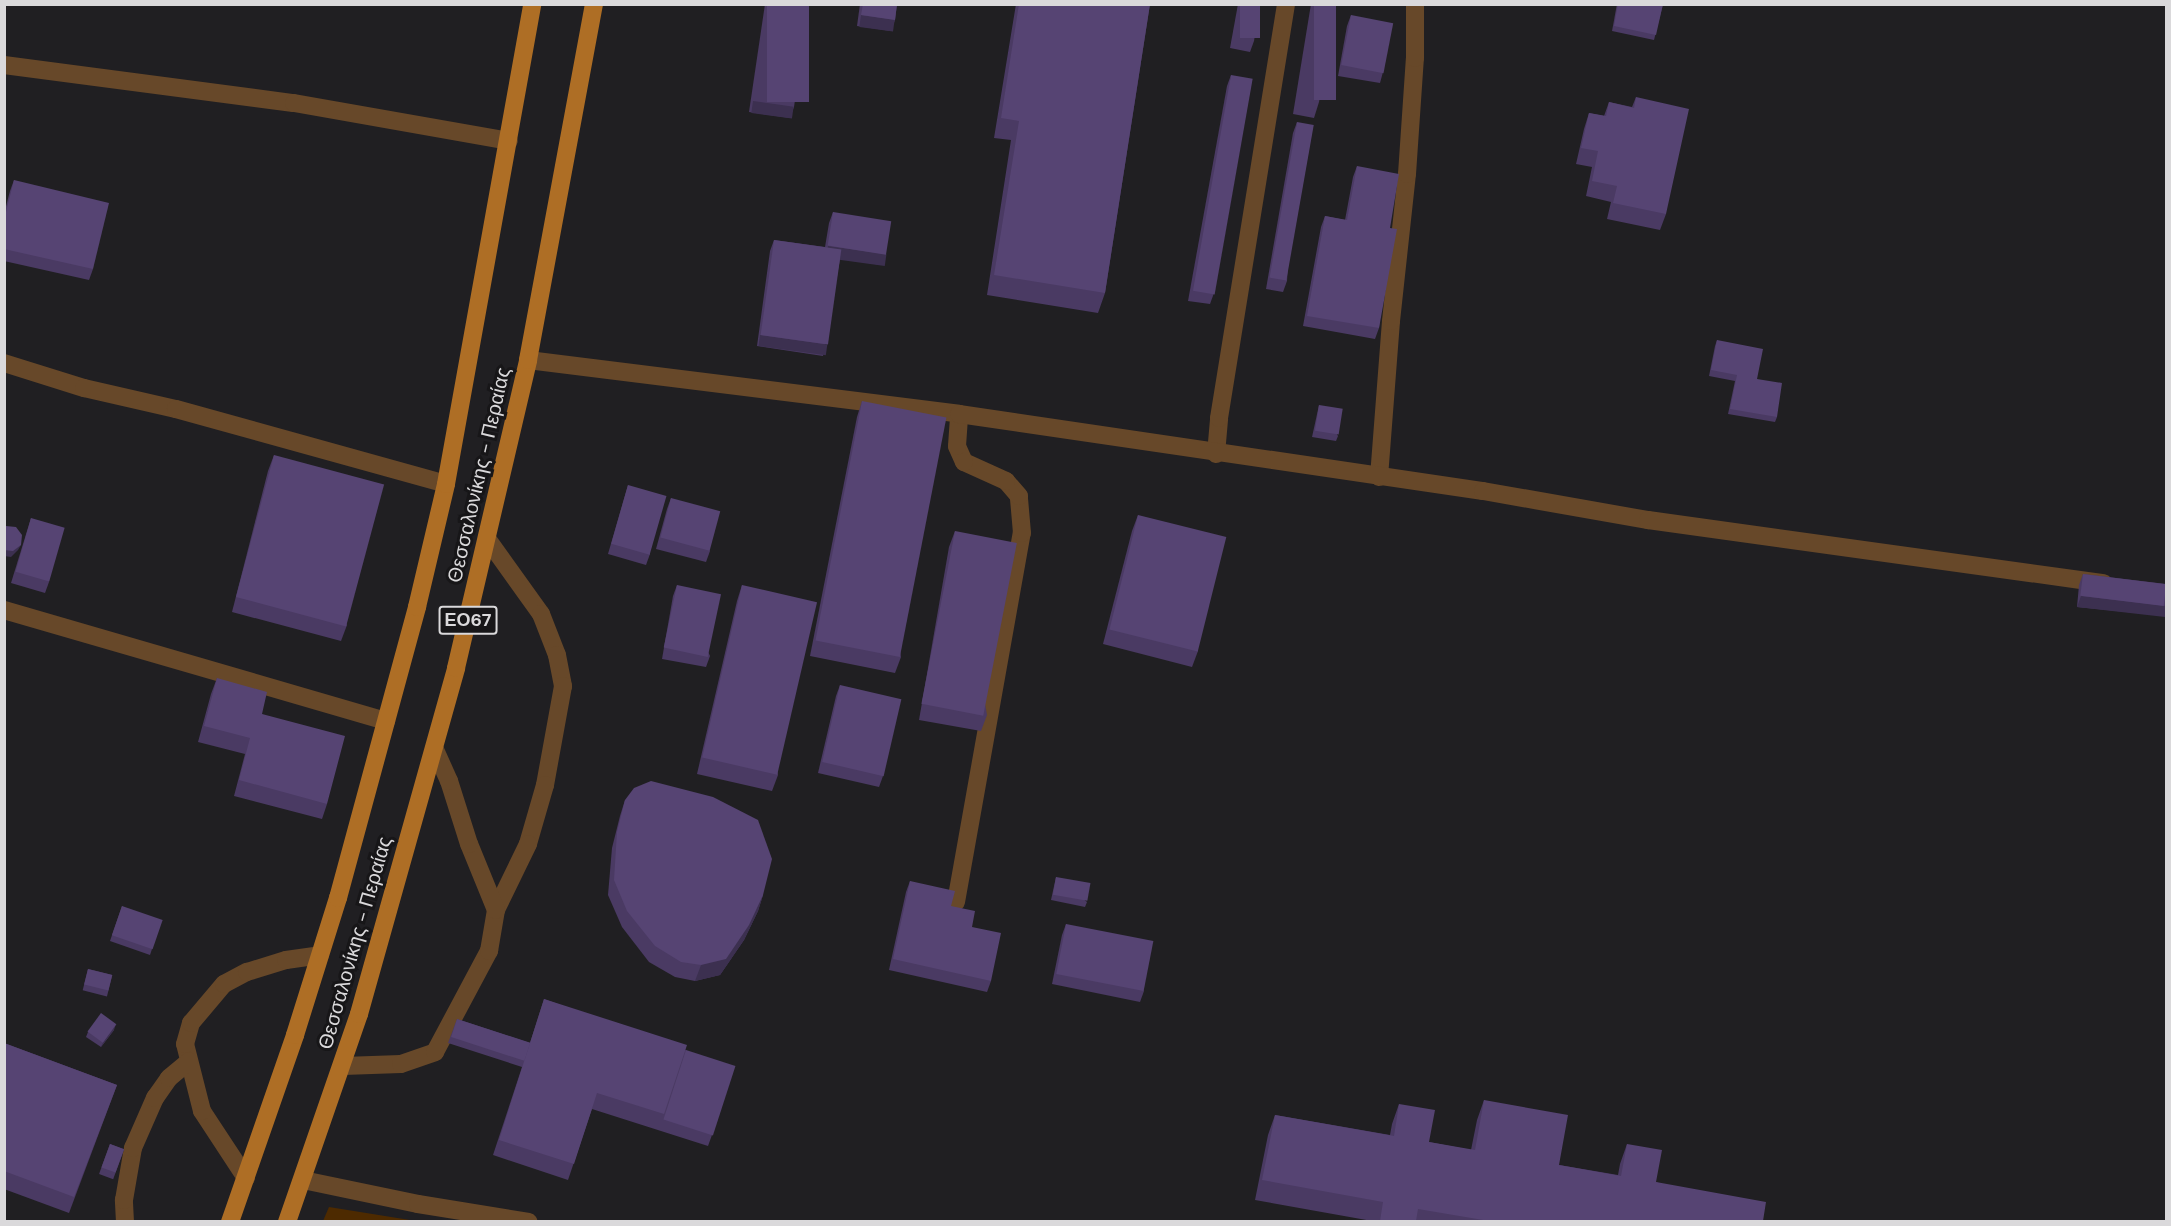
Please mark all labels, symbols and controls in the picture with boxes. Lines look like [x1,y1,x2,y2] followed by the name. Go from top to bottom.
[443,365,515,585] street label: Θεσσαλονίκης - Περαίας
[438,605,498,635] road number: ΕΟ67
[313,834,397,1052] street label: Θεσσαλονίκης - Περαίας

